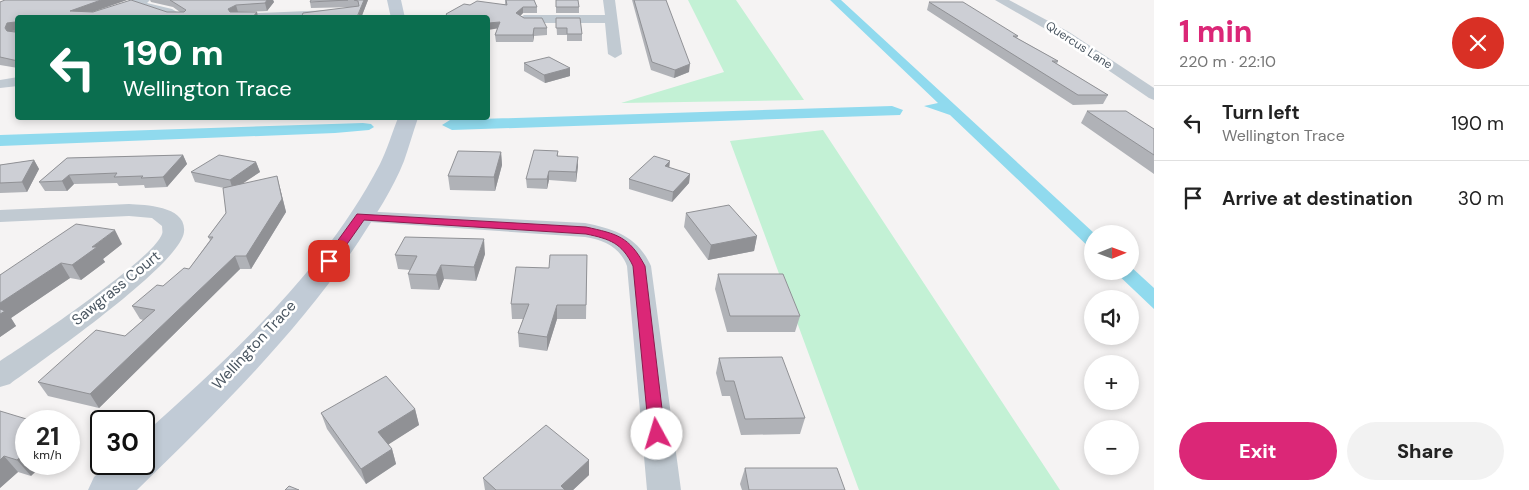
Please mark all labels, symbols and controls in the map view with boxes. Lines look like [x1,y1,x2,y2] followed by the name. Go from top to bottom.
[1179,12,1252,51] text: 1 min
[1042,17,1116,73] street label: Quercus Lane
[1452,17,1504,69] button: close
[123,30,224,76] text: 190 m
[40,35,105,100] icon: left
[1179,51,1276,72] text: 220 m · 22:10
[123,74,292,103] text: Wellington Trace
[1222,100,1300,125] text: Turn left
[1179,109,1207,137] icon: left
[1451,111,1504,136] text: 190 m
[1222,125,1345,146] text: Wellington Trace
[1179,184,1207,212] icon: arrive
[1222,186,1413,211] text: Arrive at destination
[1458,186,1504,211] text: 30 m
[1084,225,1139,280] north arrow
[1084,225,1139,475] map controls
[308,240,350,282] pin
[67,246,165,330] street label: Sawgrass Court
[315,247,343,275] icon: arrive
[1084,290,1139,345] button: sound
[207,296,301,394] street label: Wellington Trace
[1084,355,1139,410] button: +
[630,407,682,459] position arrow
[90,410,155,475] speed limit sign: 30
[36,420,59,453] text: 21
[1084,420,1139,475] button: −
[1179,422,1337,480] button: Exit
[1347,422,1504,480] button: Share
[33,447,62,463] text: km/h

